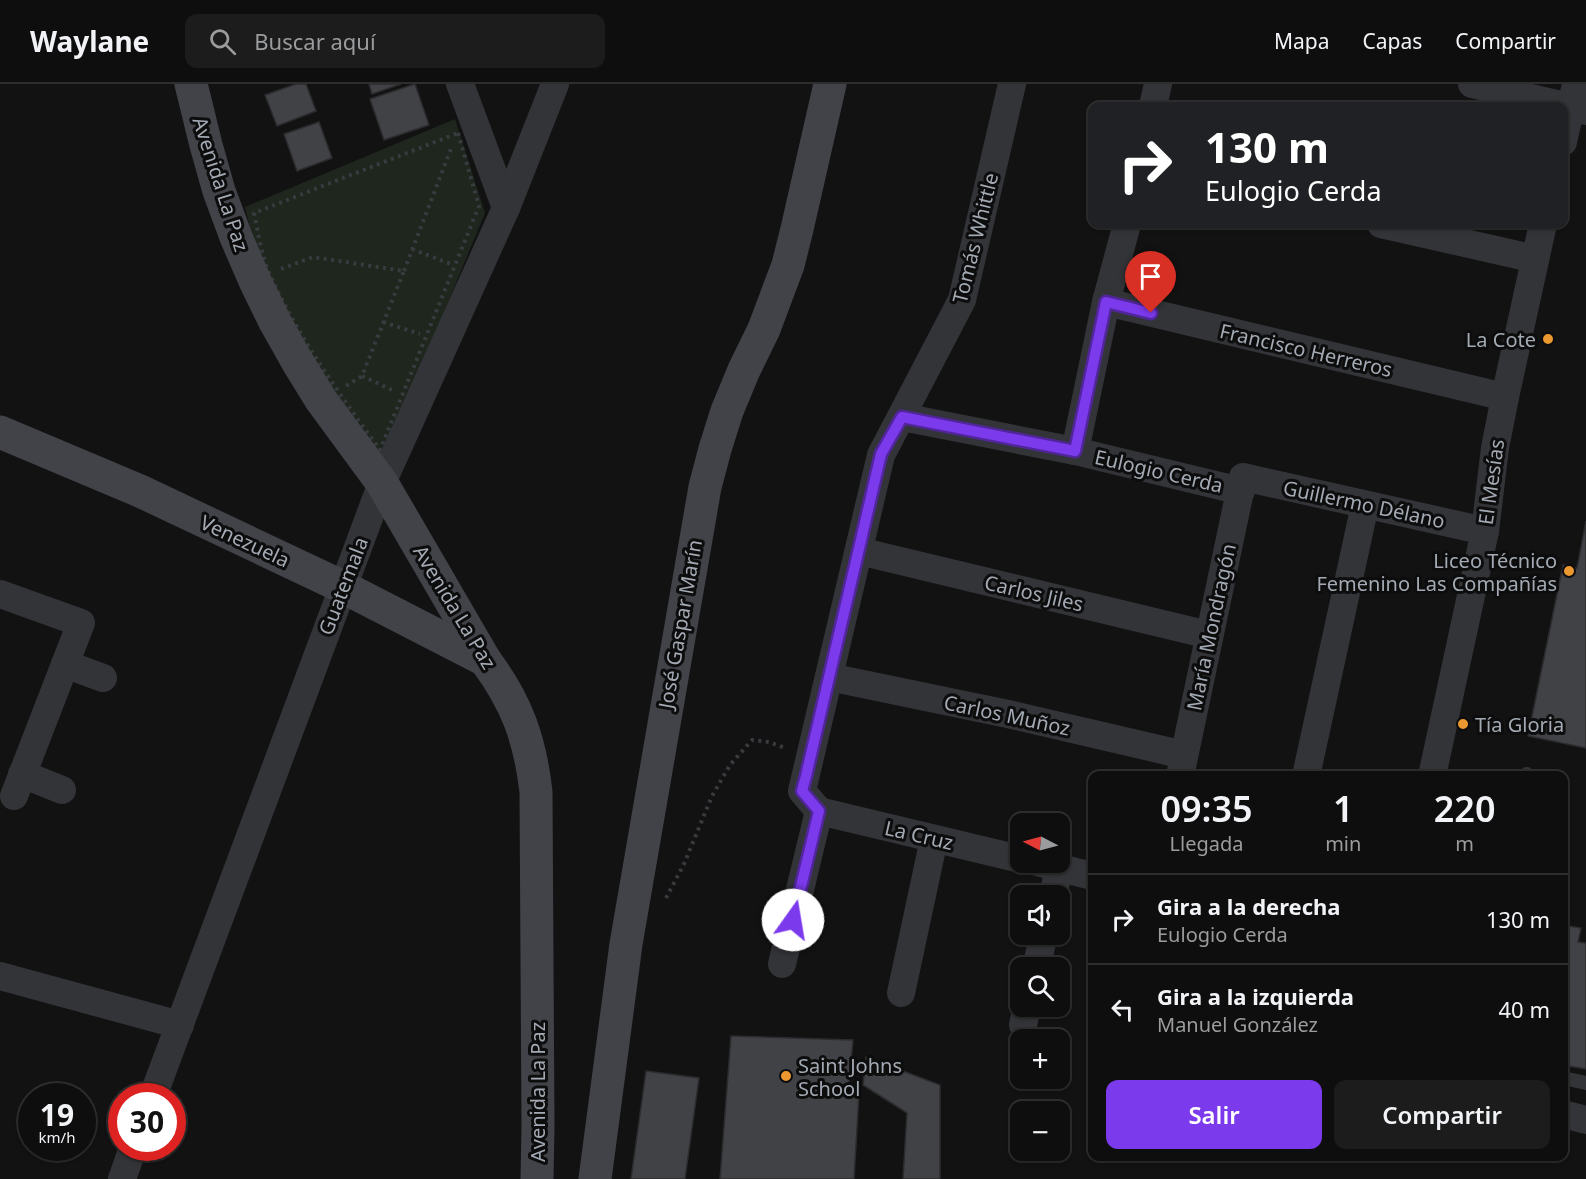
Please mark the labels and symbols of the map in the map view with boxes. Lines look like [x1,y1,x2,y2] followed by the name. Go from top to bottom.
[187,113,255,255] street label: Avenida La Paz
[946,170,1004,306] street label: Tomás Whittle
[1125,251,1176,313] pin
[1217,317,1395,383] street label: Francisco Herreros
[1466,326,1536,353] place label: La Cote
[1541,332,1555,346] marker: La Cote
[1472,437,1510,527] street label: El Mesías
[1092,443,1226,499] street label: Eulogio Cerda
[1281,474,1447,534] street label: Guillermo Délano
[196,509,294,573] street label: Venezuela
[312,533,374,639] street label: Guatemala
[652,537,708,713] street label: José Gaspar Marín
[407,540,503,674] street label: Avenida La Paz
[1180,541,1242,713] street label: María Mondragón
[1316,547,1557,597] place label: Liceo Técnico Femenino Las Compañías
[1562,564,1576,578] marker: Liceo Técnico Femenino Las Compañías
[982,569,1086,617] street label: Carlos Jiles
[941,688,1073,742] street label: Carlos Muñoz
[1475,711,1564,738] place label: Tía Gloria
[1456,717,1470,731] marker: Tía Gloria
[1010,813,1070,873] north arrow
[882,814,956,856] street label: La Cruz
[761,888,825,952] position arrow
[524,1022,551,1162] street label: Avenida La Paz
[798,1052,902,1102] place label: Saint Johns School
[779,1069,793,1083] marker: Saint Johns School
[108,1083,186,1161] speed limit sign: 30

